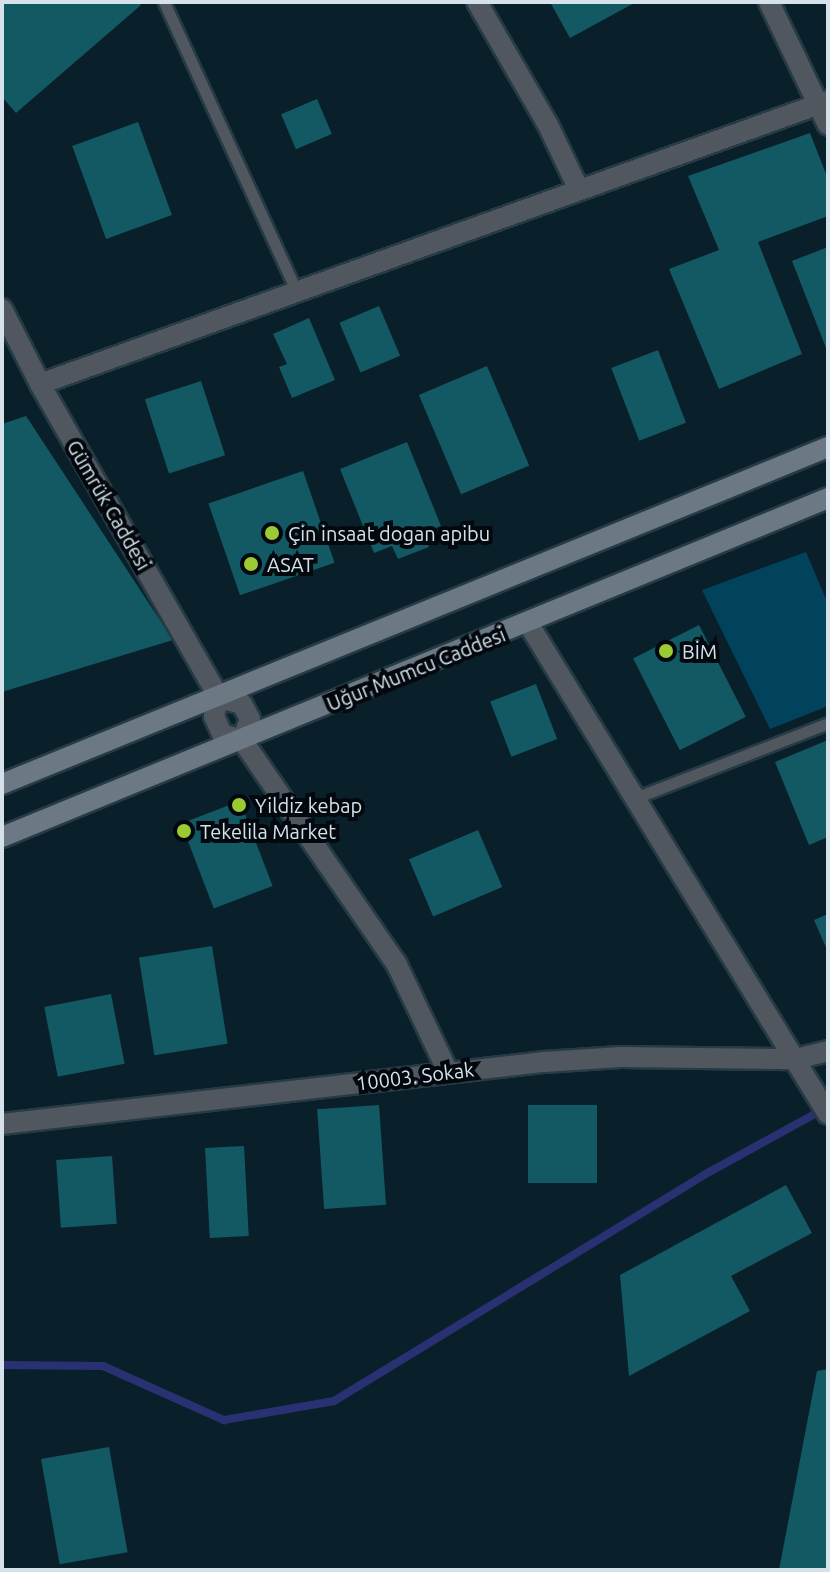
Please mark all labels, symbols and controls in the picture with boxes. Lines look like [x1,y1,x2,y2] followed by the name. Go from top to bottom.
[62,436,156,574] street label: Gümrük Caddesi
[288,521,490,545] place label: Çin insaat dogan apibu
[263,524,281,542] marker: Çin insaat dogan apibu
[267,552,314,576] place label: ASAT
[242,555,260,573] marker: ASAT
[323,622,509,716] street label: Uğur Mumcu Caddesi
[682,639,717,663] place label: BİM
[657,642,675,660] marker: BİM
[255,793,362,817] place label: Yildiz kebap
[230,796,248,814] marker: Yildiz kebap
[200,819,336,843] place label: Tekelila Market
[175,822,193,840] marker: Tekelila Market
[355,1057,475,1095] street label: 10003. Sokak

